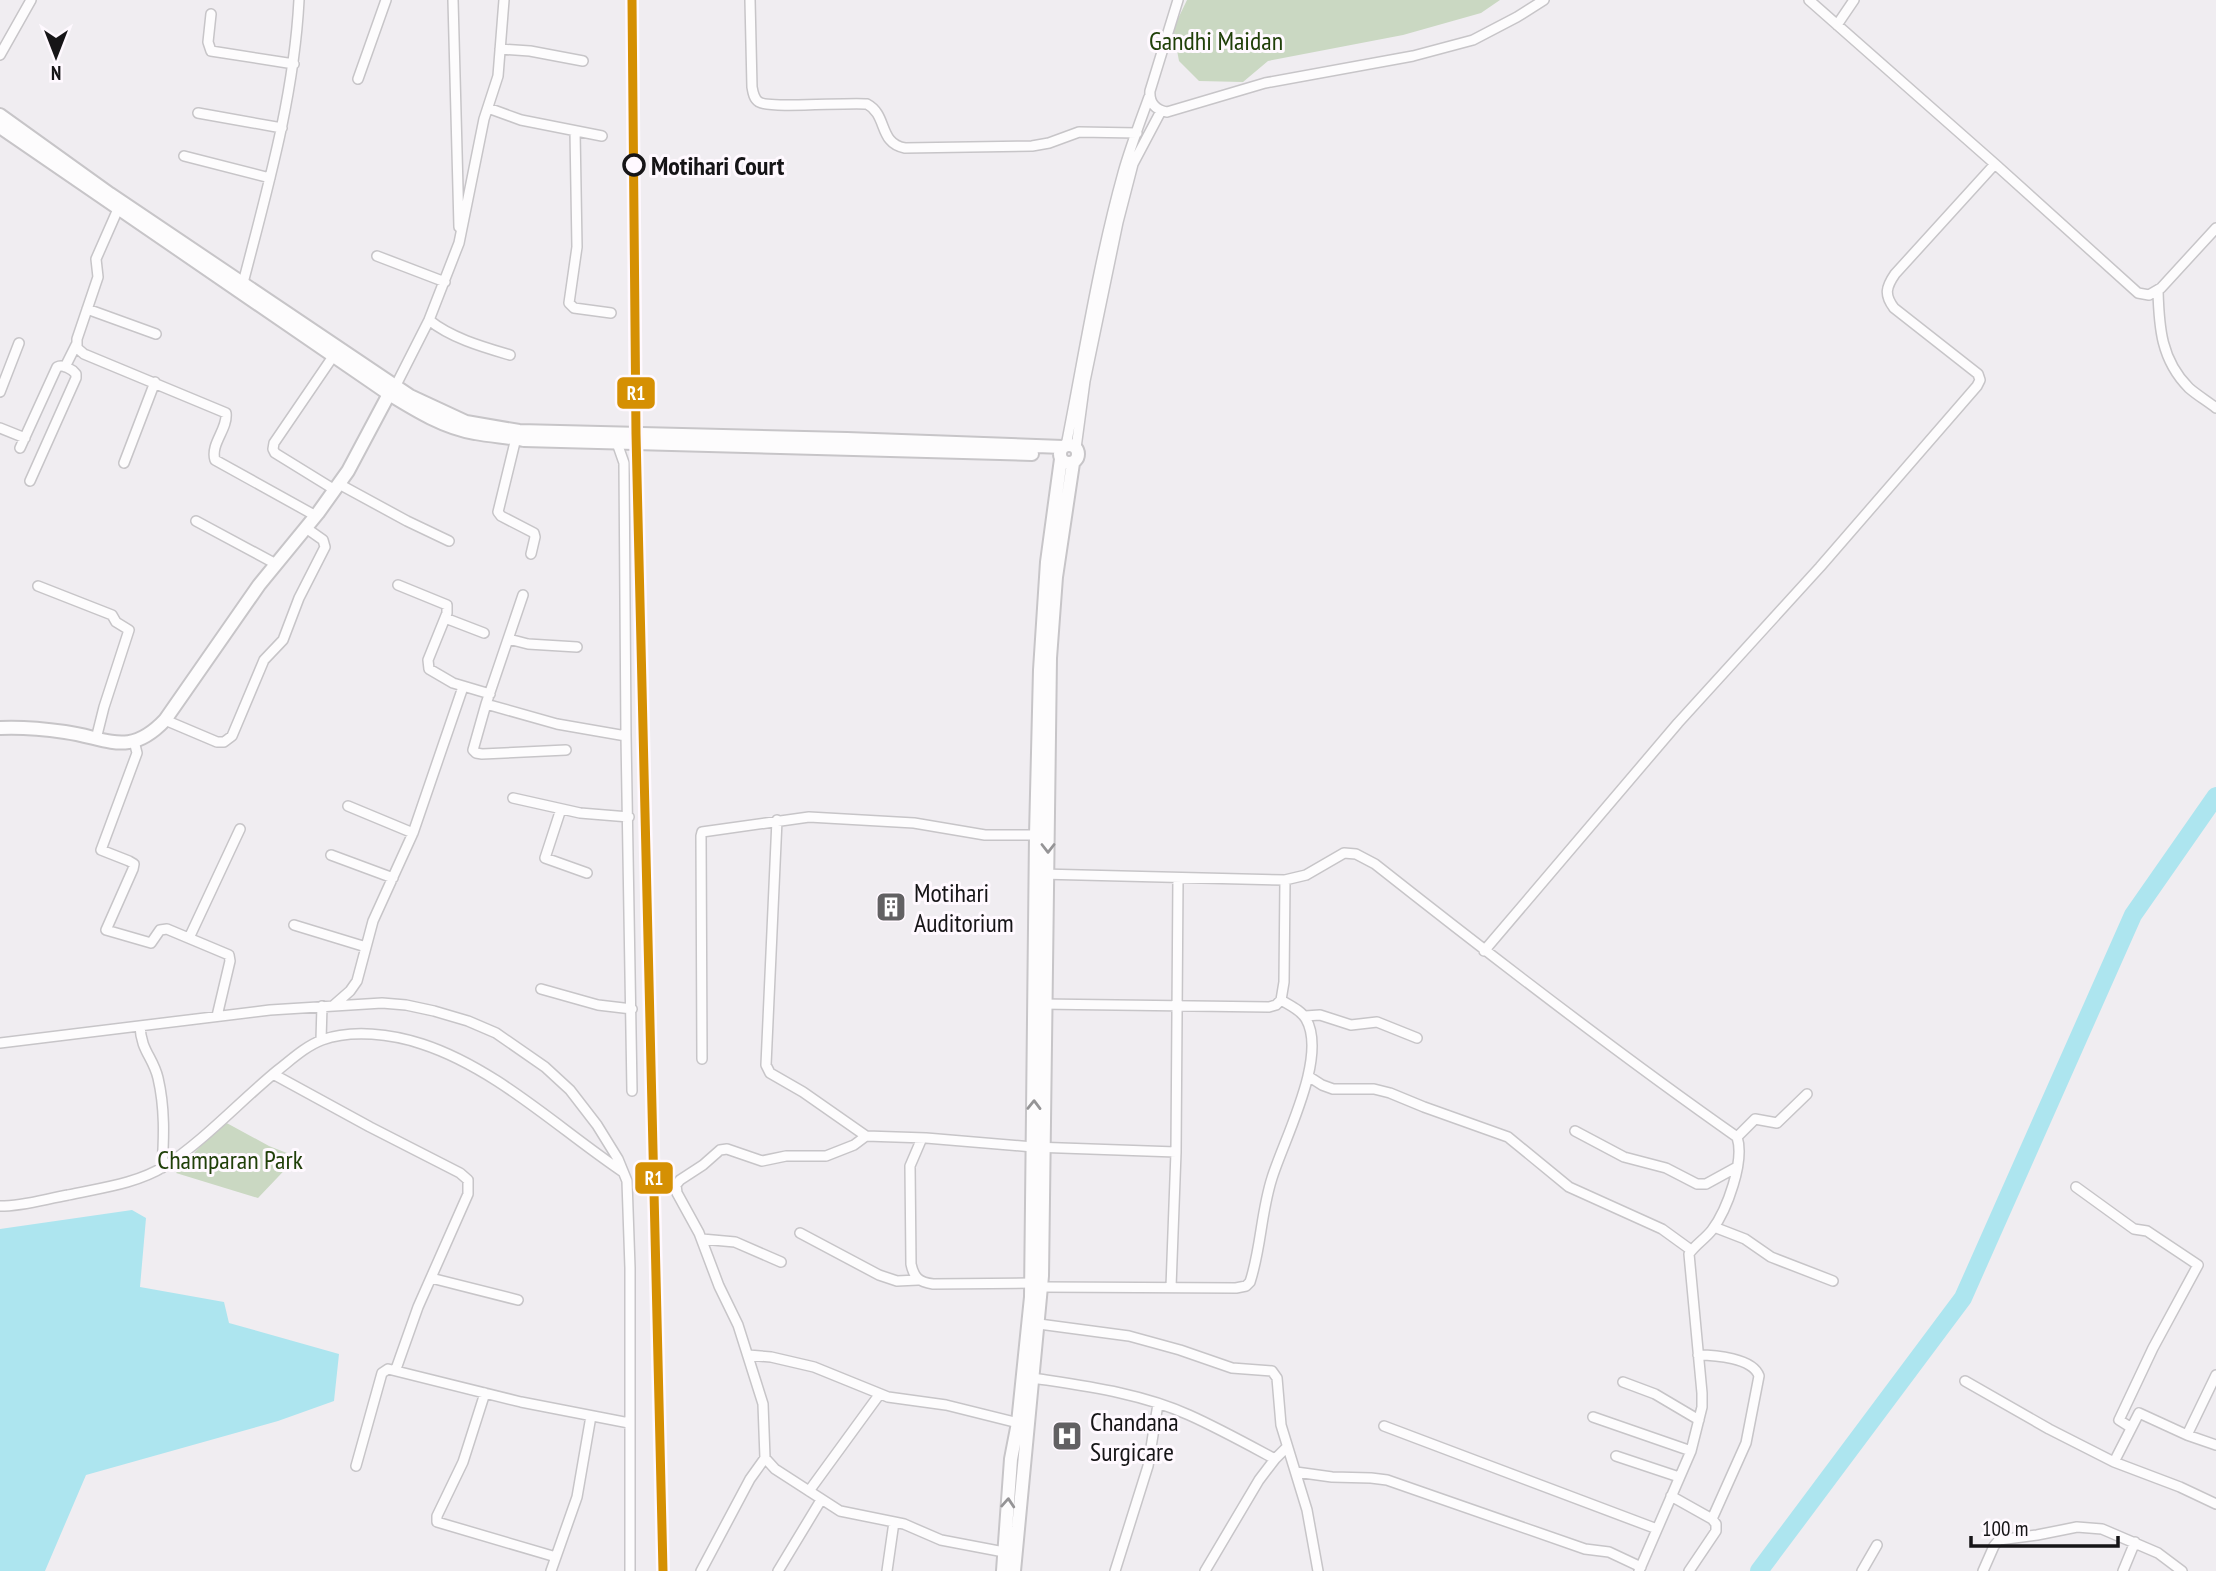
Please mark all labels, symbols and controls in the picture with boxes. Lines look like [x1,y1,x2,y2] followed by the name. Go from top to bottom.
[21,21,91,91] north arrow
[1149,24,1283,57] park label: Gandhi Maidan
[51,61,61,85] text: N
[651,149,785,182] place label: Motihari Court
[623,154,645,176] marker: Motihari Court
[616,376,656,410] line badge: R1
[627,381,645,405] text: R1
[1040,843,1056,853] one-way arrow
[914,876,1014,939] place label: Motihari Auditorium
[874,890,908,924] building icon: Motihari Auditorium
[1026,1100,1041,1111] one-way arrow
[157,1143,303,1176] park label: Champaran Park
[634,1161,674,1195] line badge: R1
[645,1166,663,1190] text: R1
[1090,1405,1179,1468] place label: Chandana Surgicare
[1050,1419,1084,1453] hospital icon: Chandana Surgicare
[1000,1497,1015,1508] one-way arrow
[1971,1504,2118,1548] scale bar
[1982,1515,2028,1542] text: 100 m

